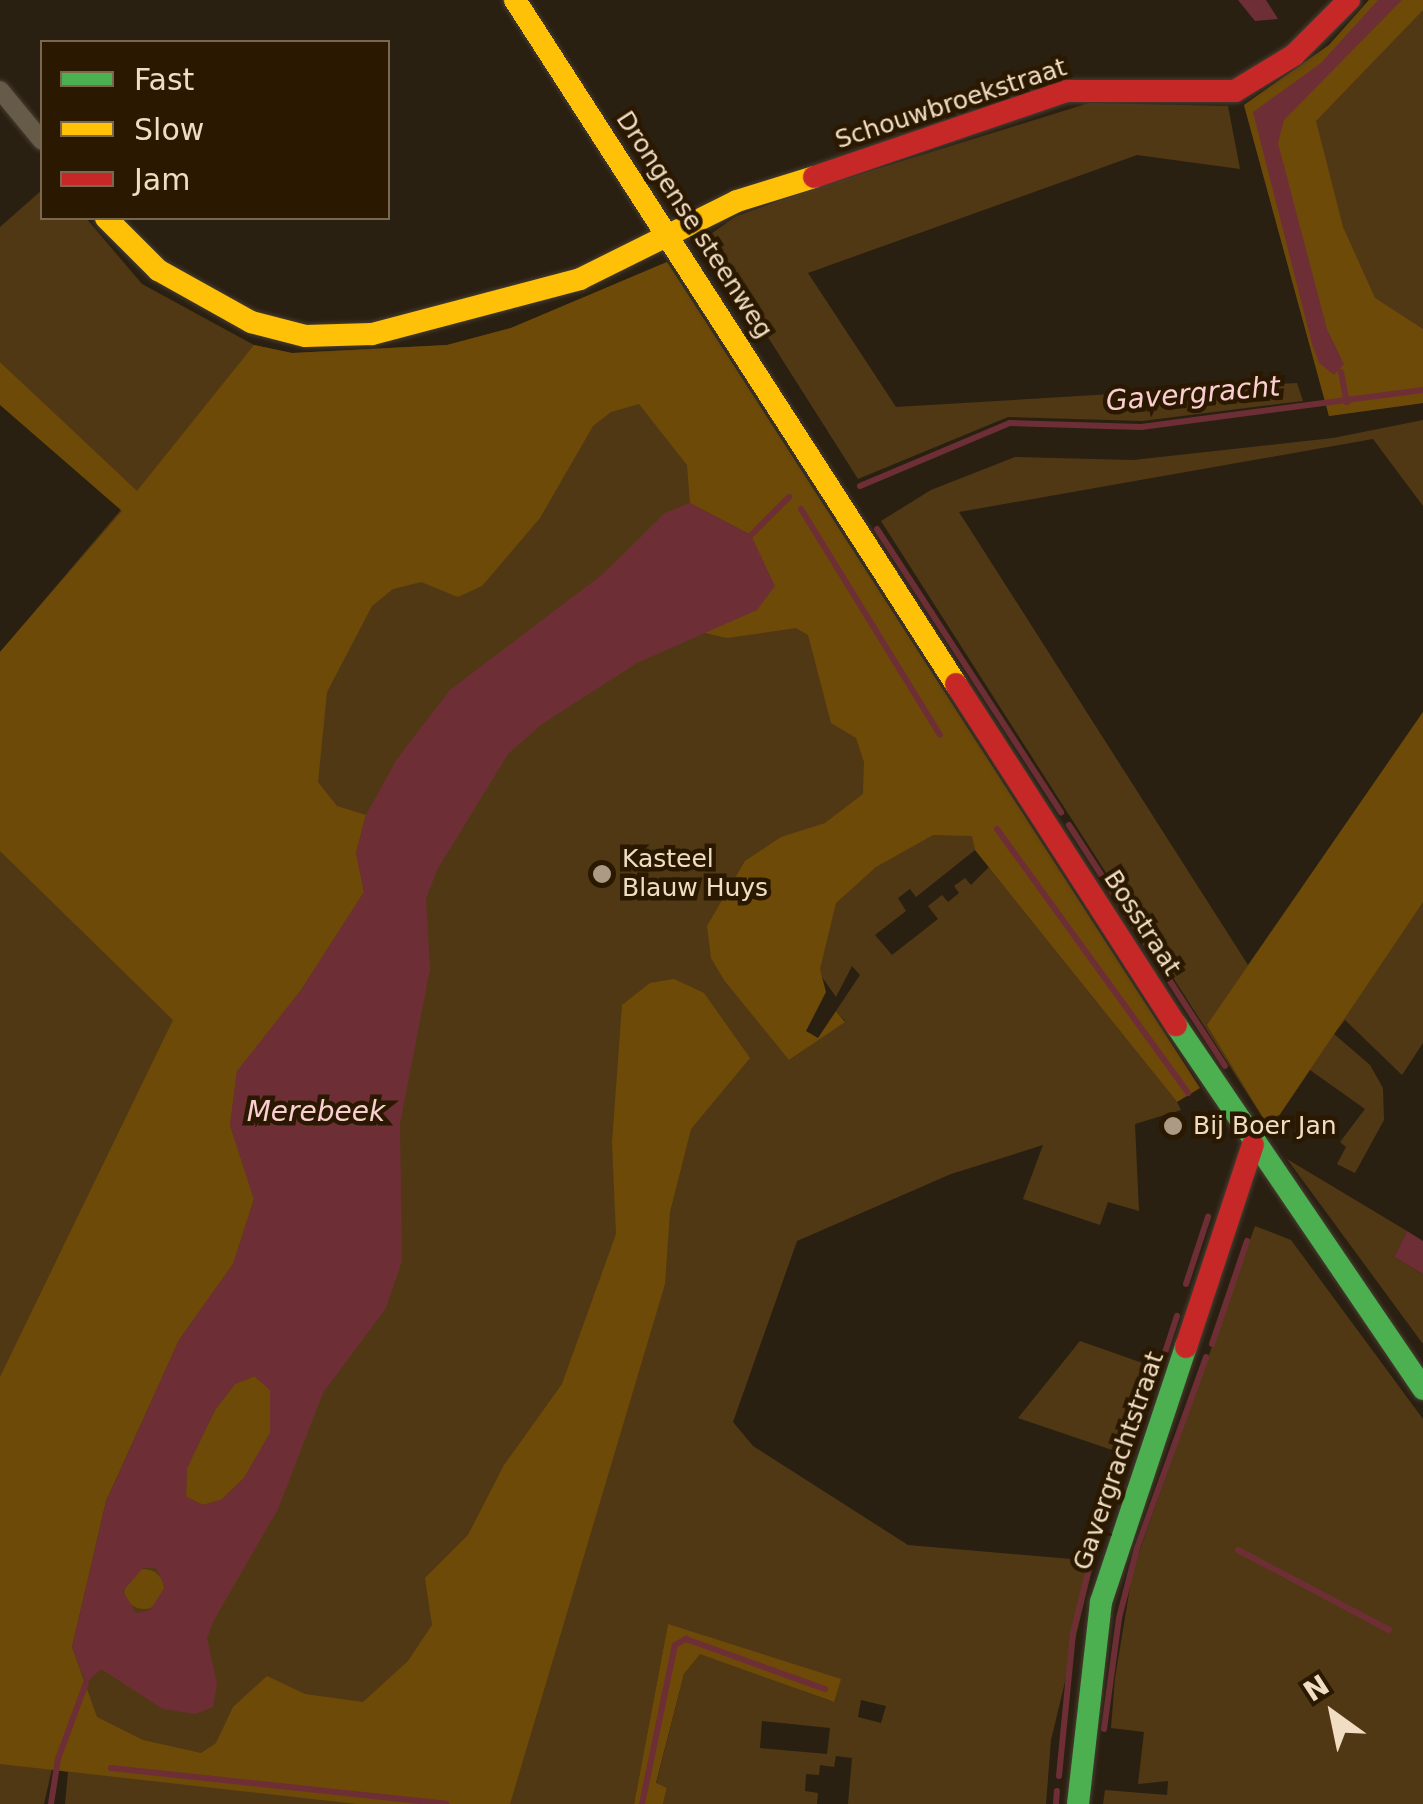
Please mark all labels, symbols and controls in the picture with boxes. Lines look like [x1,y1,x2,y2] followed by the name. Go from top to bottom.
[40,40,390,220] legend
[832,52,1070,156] street label: Schouwbroekstraat
[134,62,194,97] text: Fast
[609,106,779,344] street label: Drongense steenweg
[134,112,204,147] text: Slow
[134,162,190,197] text: Jam
[1105,370,1281,418] water label: Gavergracht
[622,845,768,904] place label: Kasteel Blauw Huys
[591,863,613,885] marker: Kasteel Blauw Huys
[1097,865,1187,981] street label: Bosstraat
[247,1095,385,1129] water label: Merebeek
[1193,1111,1337,1141] place label: Bij Boer Jan
[1162,1115,1184,1137] marker: Bij Boer Jan
[1068,1348,1170,1574] street label: Gavergrachtstraat
[1283,1664,1383,1764] north arrow
[1298,1668,1335,1709] text: N

